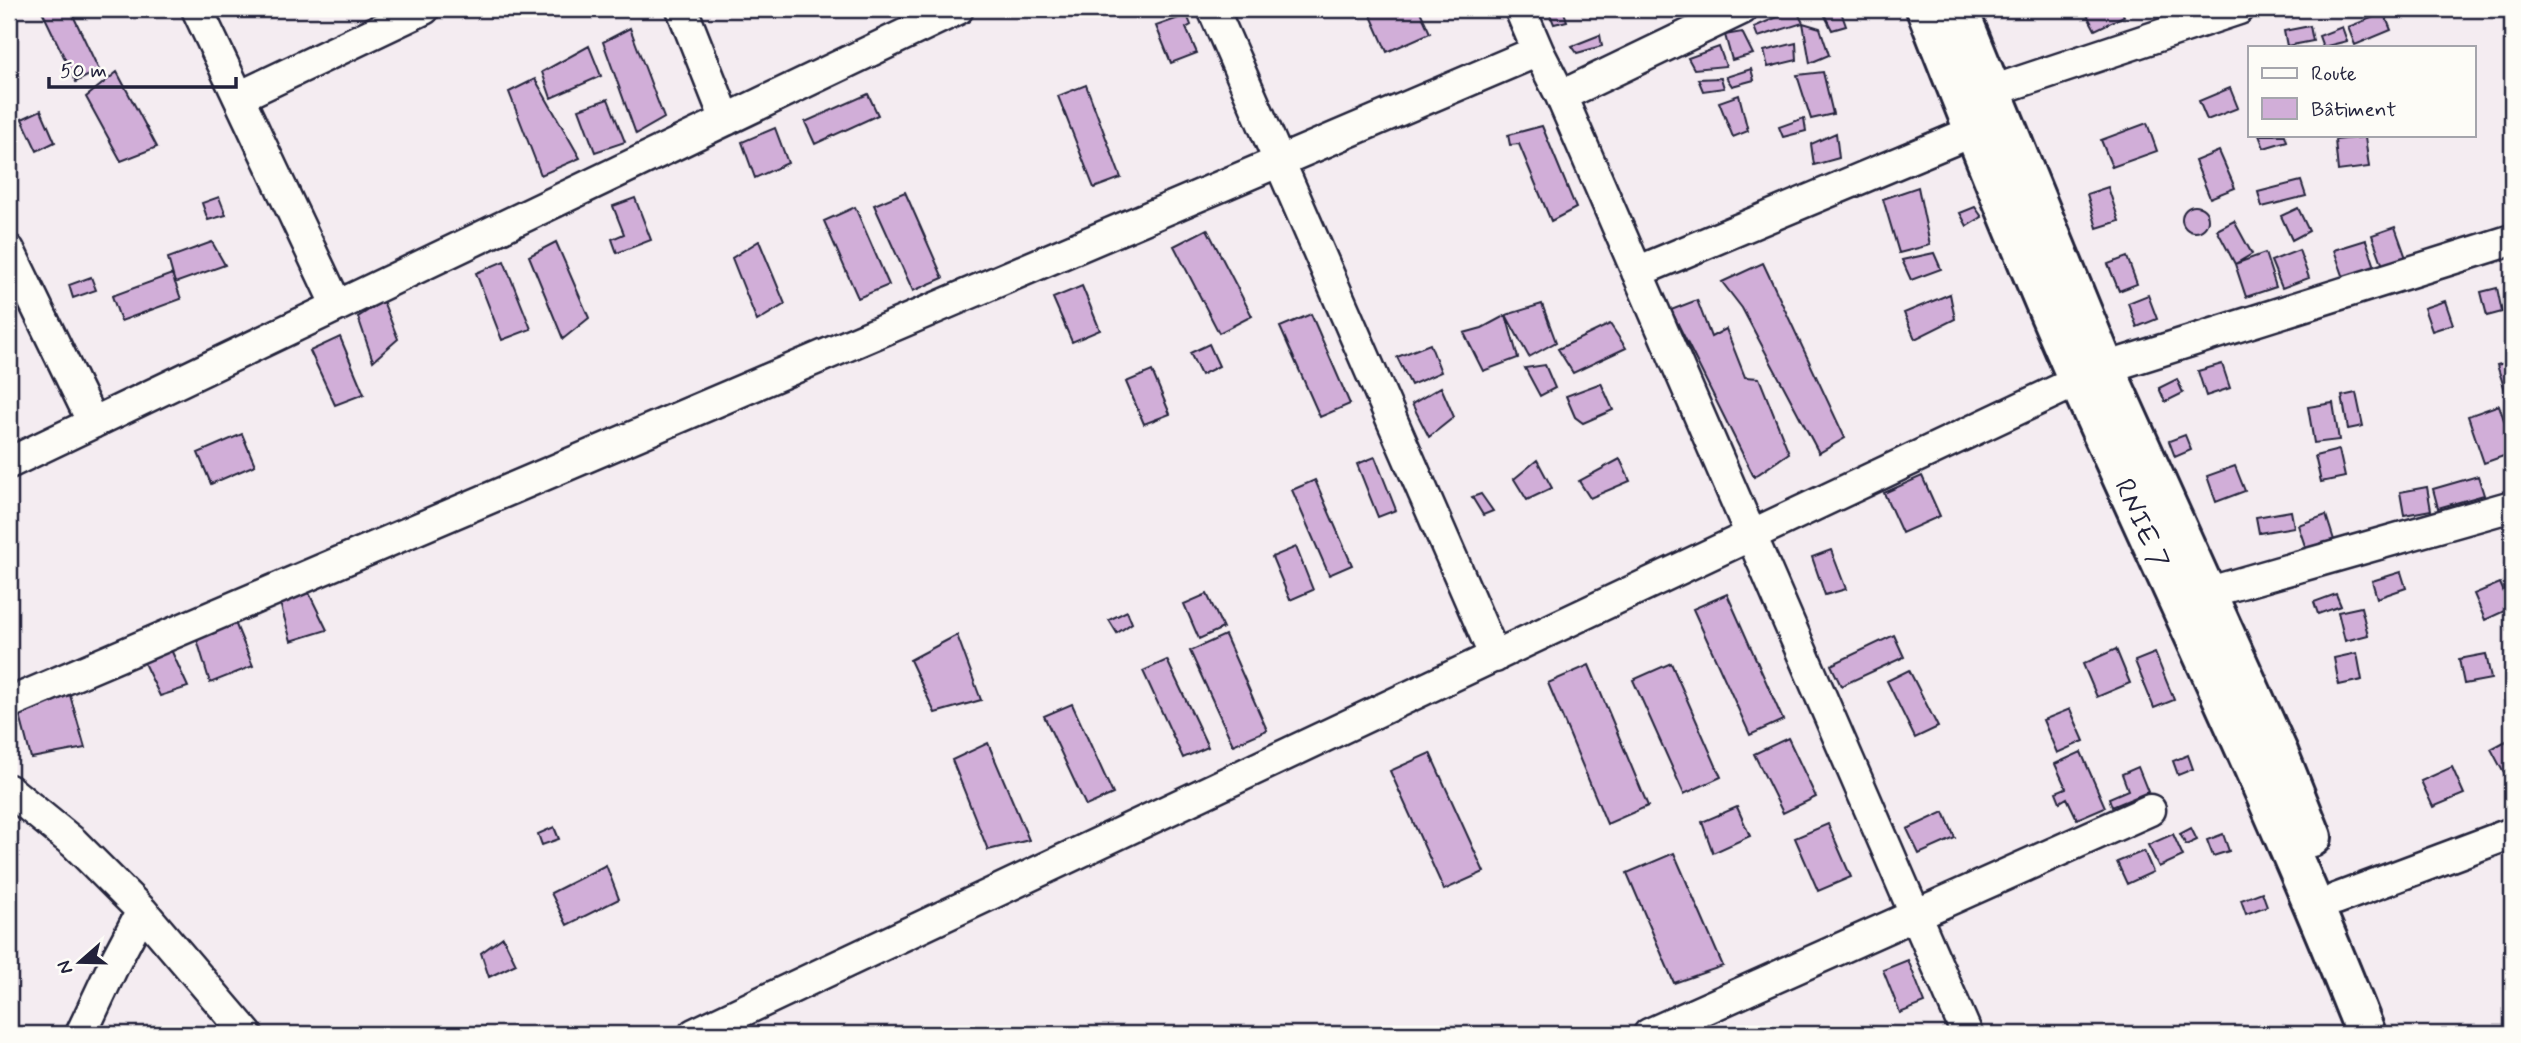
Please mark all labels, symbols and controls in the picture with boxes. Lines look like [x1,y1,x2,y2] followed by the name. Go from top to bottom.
[49,46,236,90] scale bar
[2248,46,2476,136] legend
[60,57,107,85] text: 50 m
[2311,60,2357,88] text: Route
[2311,96,2396,124] text: Bâtiment
[2105,473,2177,575] street label: RNIE 7
[46,928,116,998] north arrow
[52,957,79,978] text: N

